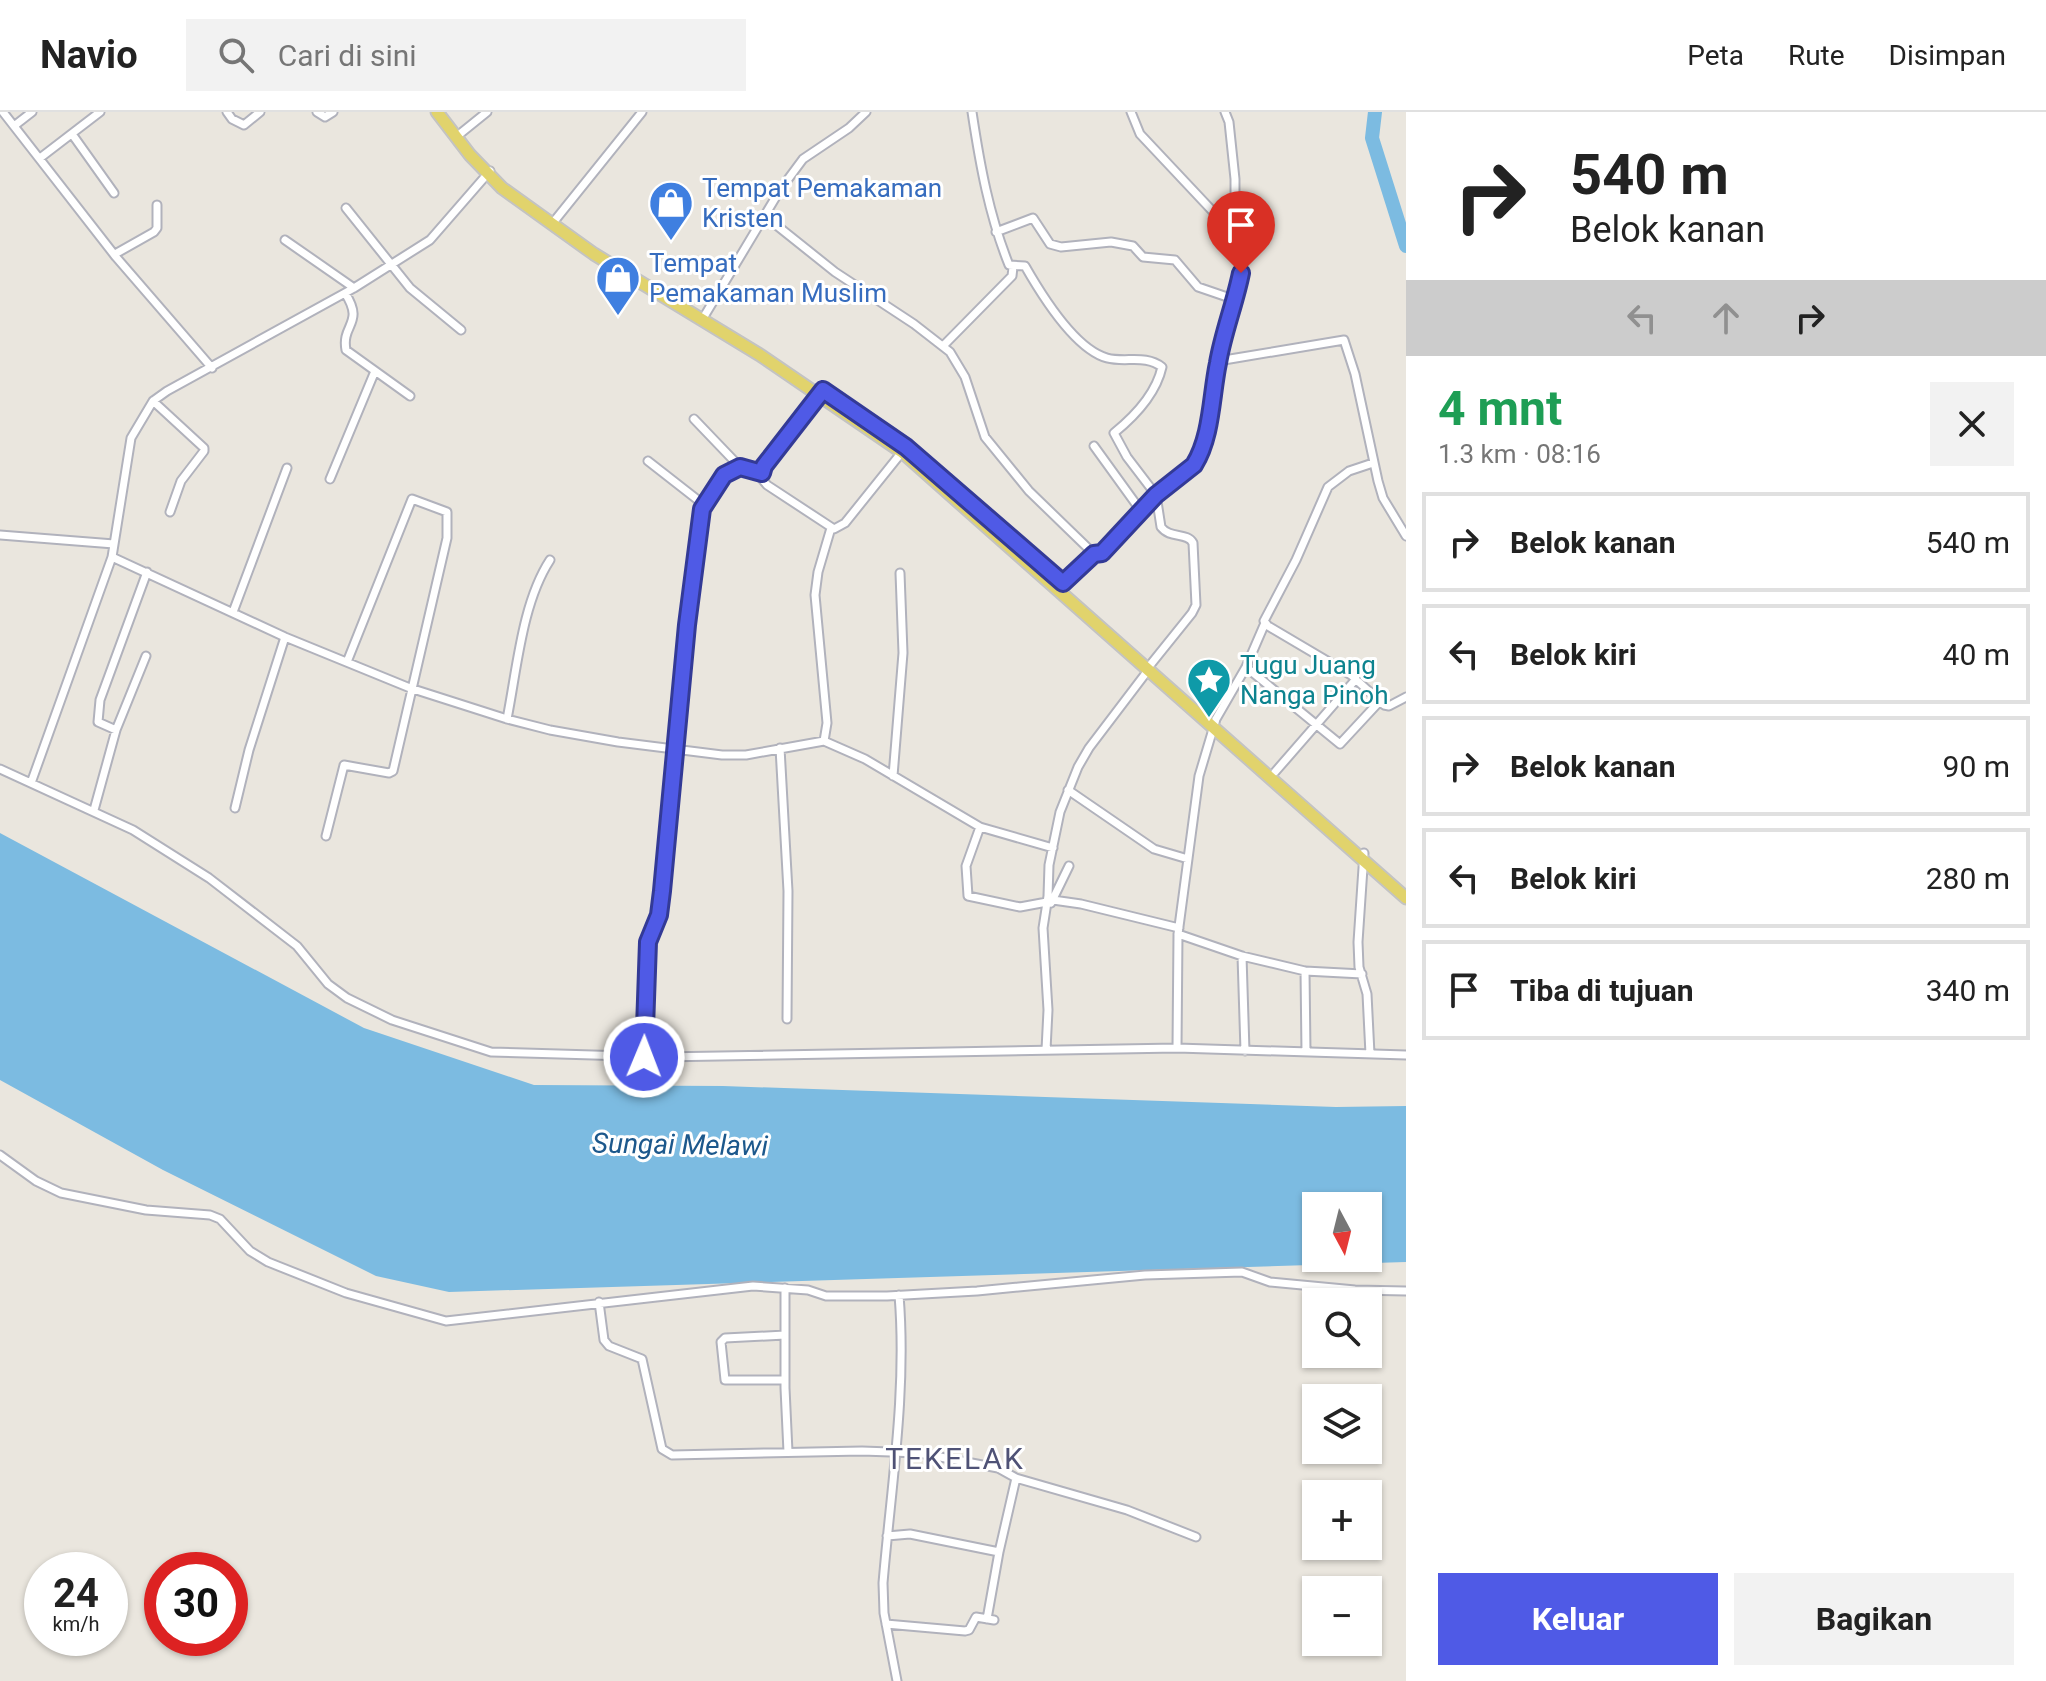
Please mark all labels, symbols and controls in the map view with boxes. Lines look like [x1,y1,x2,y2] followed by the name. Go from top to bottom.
[186,19,746,91] search box
[40,33,138,77] text: Navio
[214,33,258,77] icon: search
[278,38,417,73] text: Cari di sini
[1687,39,1744,72] text: Peta
[1788,39,1845,72] text: Rute
[1889,39,2006,72] text: Disimpan
[1570,142,1729,208] text: 540 m
[1438,144,1542,248] icon: right
[702,173,942,233] place label: Tempat Pemakaman Kristen
[647,179,695,242] shop icon: Tempat Pemakaman Kristen
[1207,191,1275,273] pin
[1219,203,1263,247] icon: arrive
[1570,209,1765,251] text: Belok kanan
[649,248,887,308] place label: Tempat Pemakaman Muslim
[594,254,642,317] shop icon: Tempat Pemakaman Muslim
[1620,296,1664,340] icon: left
[1704,296,1748,340] icon: ahead
[1788,296,1832,340] icon: right
[1438,380,1562,437] text: 4 mnt
[1930,382,2014,466] button: close
[1438,439,1601,469] text: 1.3 km · 08:16
[1442,520,1486,564] icon: right
[1510,525,1675,560] text: Belok kanan
[1926,525,2010,560] text: 540 m
[1442,632,1486,676] icon: left
[1510,637,1637,672] text: Belok kiri
[1943,637,2010,672] text: 40 m
[1240,650,1388,710] place label: Tugu Juang Nanga Pinoh
[1185,656,1233,719] place icon: Tugu Juang Nanga Pinoh
[1442,744,1486,788] icon: right
[1510,749,1675,784] text: Belok kanan
[1943,749,2010,784] text: 90 m
[1442,856,1486,900] icon: left
[1510,861,1637,896] text: Belok kiri
[1926,861,2010,896] text: 280 m
[1442,968,1486,1012] icon: arrive
[1510,973,1694,1008] text: Tiba di tujuan
[1926,973,2010,1008] text: 340 m
[602,1015,686,1099] position arrow
[592,1126,769,1163] water label: Sungai Melawi
[1302,1192,1382,1272] north arrow
[1302,1192,1382,1656] map controls
[1302,1288,1382,1368] button: search
[1302,1384,1382,1464] button: layers
[885,1441,1025,1476] district label: TEKELAK
[1302,1480,1382,1560] button: +
[144,1552,248,1656] speed limit sign: 30
[53,1570,99,1617] text: 24
[1438,1573,1718,1665] button: Keluar
[1734,1573,2014,1665] button: Bagikan
[1302,1576,1382,1656] button: −
[53,1612,99,1636] text: km/h

